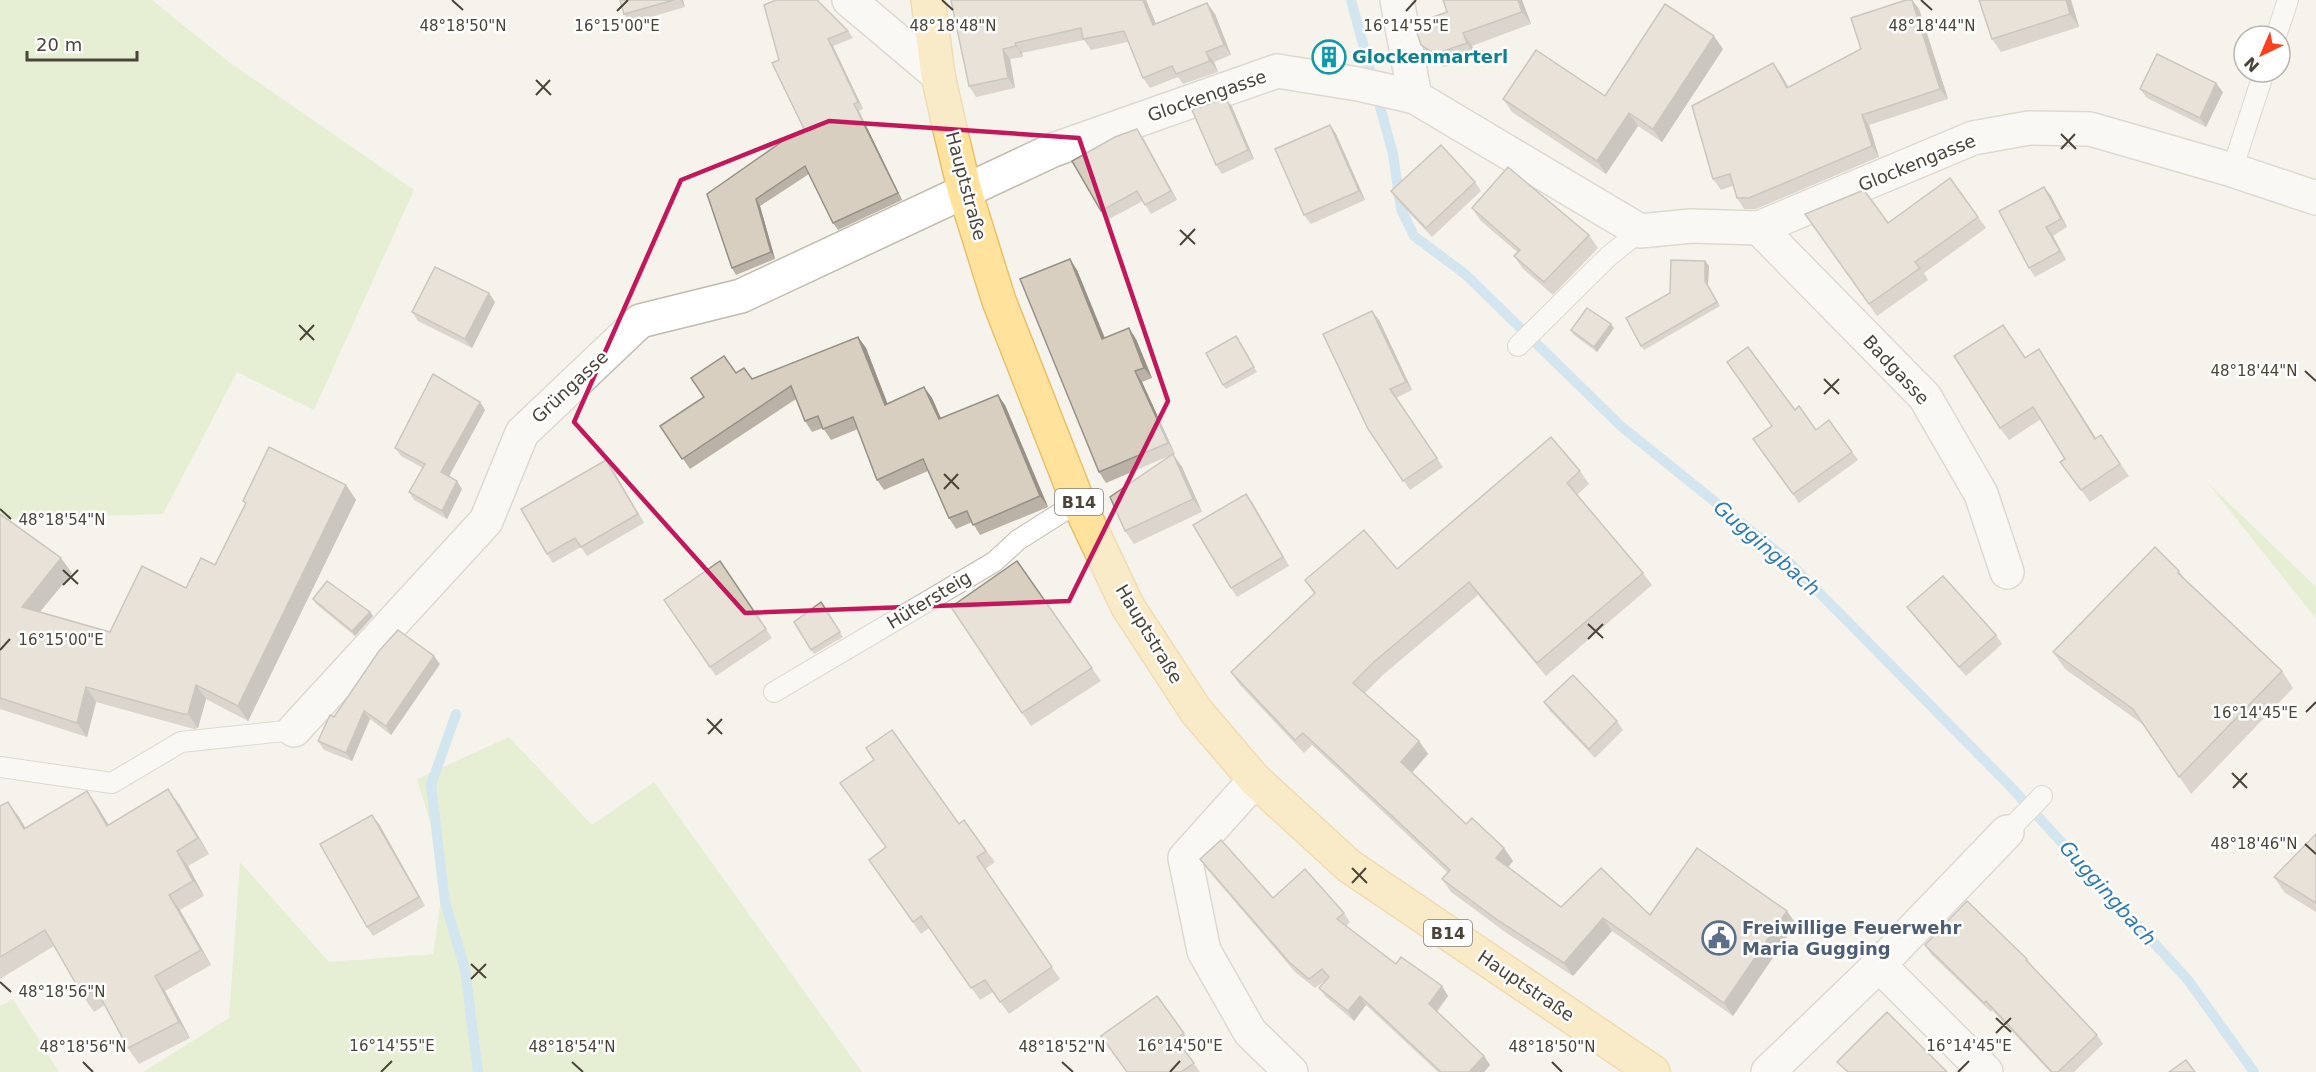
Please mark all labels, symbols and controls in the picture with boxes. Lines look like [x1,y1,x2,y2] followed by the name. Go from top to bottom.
[419,17,507,35] text: 48°18'50"N
[574,17,660,35] text: 16°15'00"E
[909,17,997,35] text: 48°18'48"N
[1363,17,1449,35] text: 16°14'55"E
[1888,17,1976,35] text: 48°18'44"N
[27,24,136,62] scale bar
[2232,24,2292,84] north arrow
[36,34,82,55] text: 20 m
[1311,39,1347,75] building icon: Glockenmarterl
[1352,46,1508,67] place label: Glockenmarterl
[2241,53,2263,76] text: N
[1145,65,1269,126] street label: Glockengasse
[942,129,991,243] street label: Hauptstraße
[1855,129,1978,196] street label: Glockengasse
[1859,331,1934,409] street label: Badgasse
[527,346,612,427] street label: Grüngasse
[2210,362,2298,380] text: 48°18'44"N
[1055,489,1103,515] road number: B14
[1709,495,1825,601] water label: Guggingbach
[18,511,106,529] text: 48°18'54"N
[883,566,975,633] street label: Hütersteig
[1112,580,1187,687] street label: Hauptstraße
[18,631,104,649] text: 16°15'00"E
[2212,704,2298,722] text: 16°14'45"E
[2210,835,2298,853] text: 48°18'46"N
[2055,836,2161,950] water label: Guggingbach
[1742,917,1961,959] place label: Freiwillige Feuerwehr Maria Gugging
[1424,920,1472,946] road number: B14
[1701,920,1737,956] public building icon: Freiwillige Feuerwehr Maria Gugging
[1474,946,1578,1026] street label: Hauptstraße
[18,983,106,1001] text: 48°18'56"N
[349,1037,435,1055] text: 16°14'55"E
[1137,1037,1223,1055] text: 16°14'50"E
[1926,1037,2012,1055] text: 16°14'45"E
[39,1038,127,1056] text: 48°18'56"N
[528,1038,616,1056] text: 48°18'54"N
[1018,1038,1106,1056] text: 48°18'52"N
[1508,1038,1596,1056] text: 48°18'50"N

